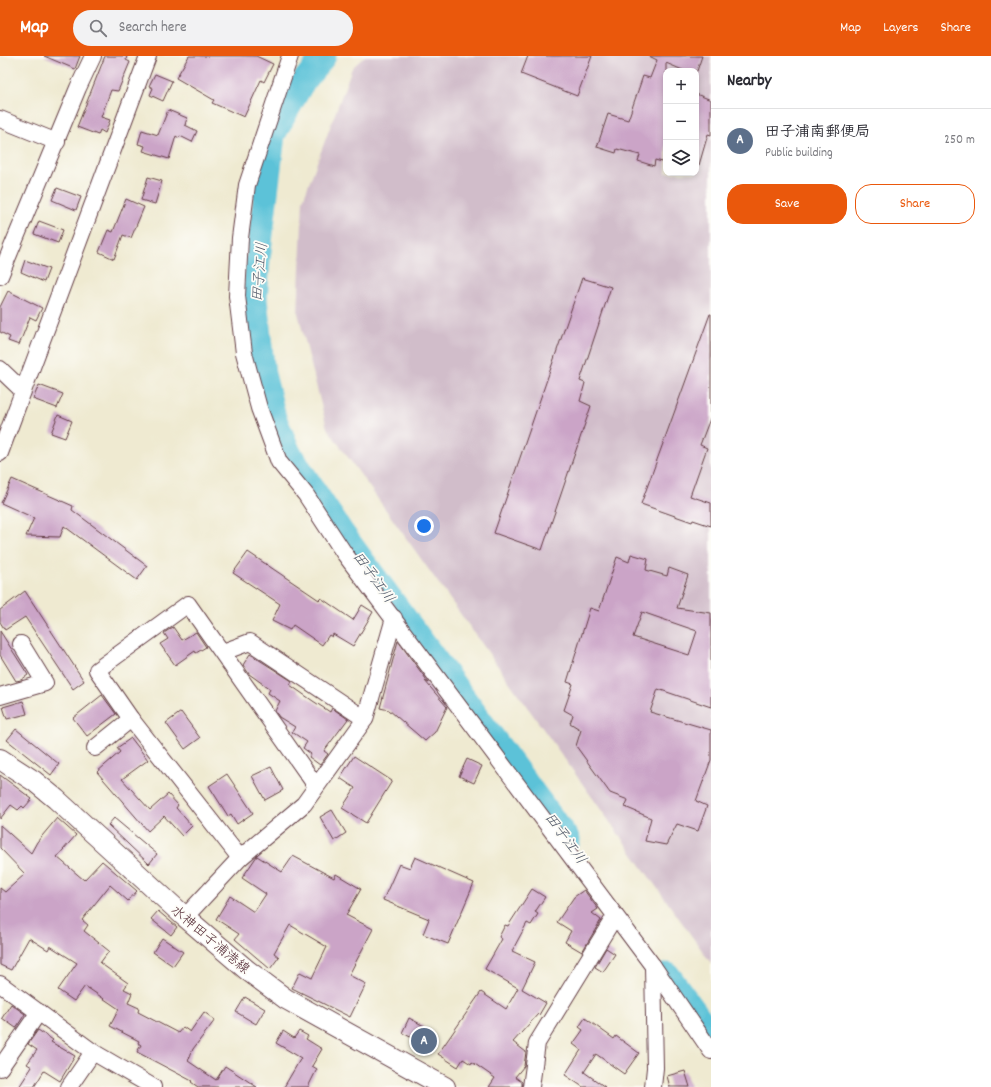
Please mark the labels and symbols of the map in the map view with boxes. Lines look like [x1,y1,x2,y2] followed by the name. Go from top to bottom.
[247,241,275,303] water label: 田子江川
[414,516,434,536] your location
[346,547,399,609] water label: 田子江川
[538,808,591,870] water label: 田子江川
[166,901,254,980] street label: 水神田子浦港線
[411,1026,437,1056] pin: A

